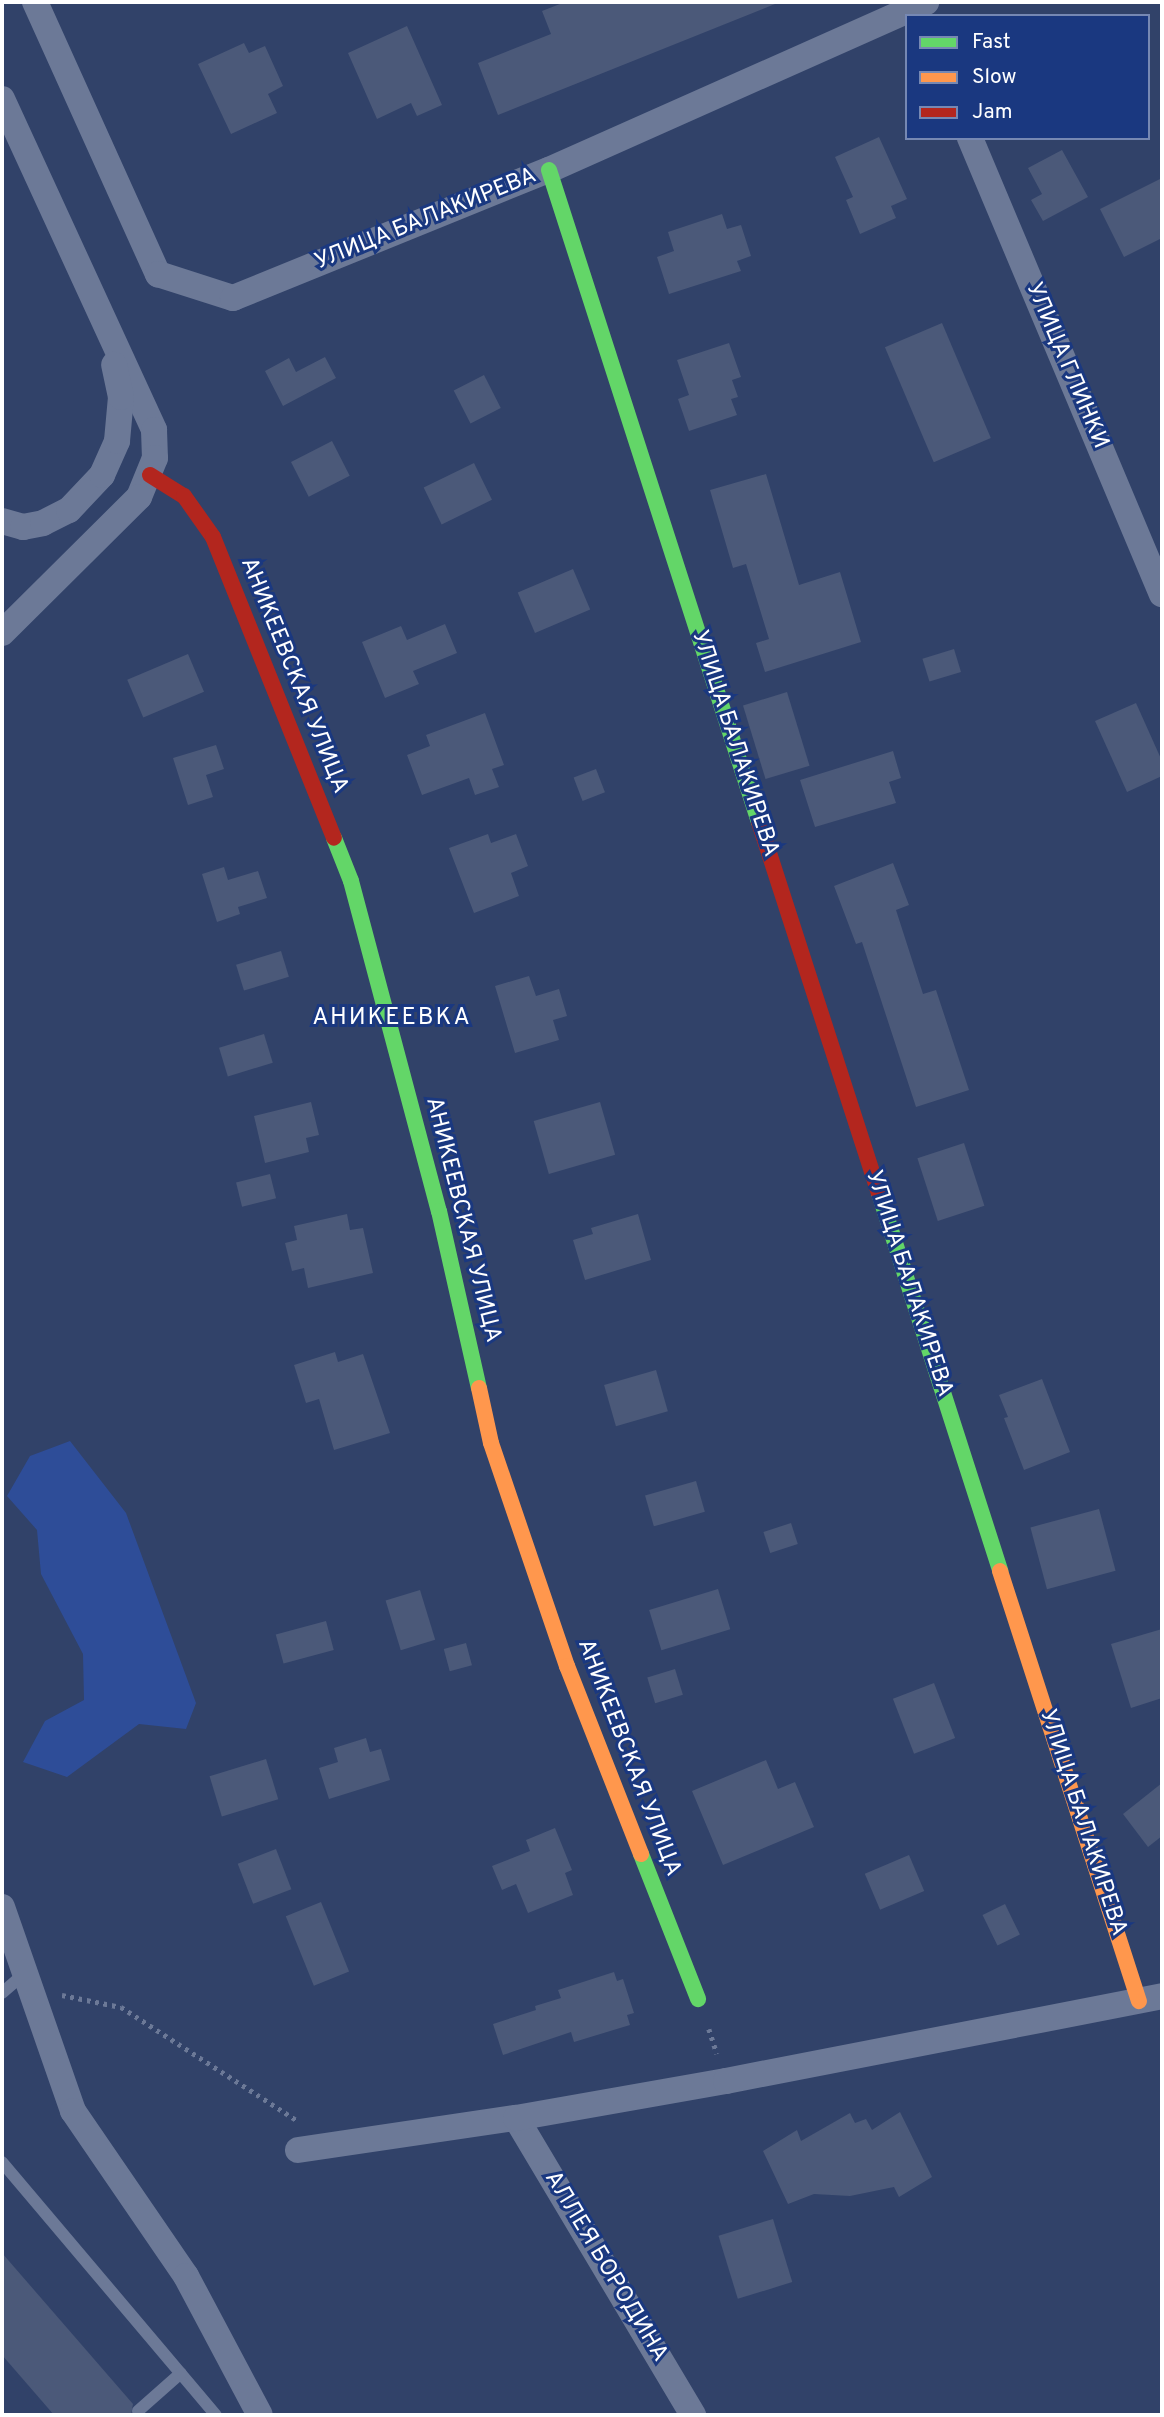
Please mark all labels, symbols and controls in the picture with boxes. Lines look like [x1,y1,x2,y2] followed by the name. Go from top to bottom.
[905,14,1150,140] legend
[972,29,1011,56] text: Fast
[972,64,1017,91] text: Slow
[972,99,1013,126] text: Jam
[311,163,541,277] street label: УЛИЦА БАЛАКИРЕВА
[1018,278,1114,454] street label: УЛИЦА ГЛИНКИ
[233,554,353,798] street label: АНИКЕЕВСКАЯ УЛИЦА
[684,627,784,861] street label: УЛИЦА БАЛАКИРЕВА
[313,1005,471,1033] district label: АНИКЕЕВКА
[418,1094,506,1346] street label: АНИКЕЕВСКАЯ УЛИЦА
[858,1167,958,1401] street label: УЛИЦА БАЛАКИРЕВА
[570,1636,686,1880] street label: АНИКЕЕВСКАЯ УЛИЦА
[1032,1706,1132,1940] street label: УЛИЦА БАЛАКИРЕВА
[537,2167,673,2367] street label: АЛЛЕЯ БОРОДИНА

